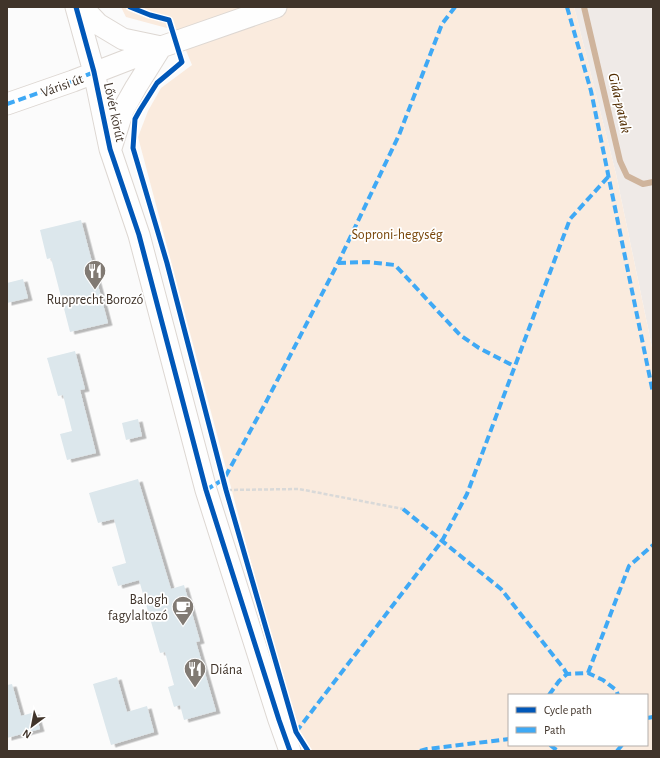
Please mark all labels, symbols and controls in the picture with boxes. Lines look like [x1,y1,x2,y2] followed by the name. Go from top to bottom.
[39,72,86,100] street label: Várisi út
[605,72,634,135] water label: Gida-patak
[101,81,127,144] street label: Lővér körút
[351,228,443,242] park label: Soproni-hegység
[82,258,108,291] restaurant icon: Rupprecht Borozó
[47,293,144,307] place label: Rupprecht Borozó
[108,593,168,623] place label: Balogh fagylaltozó
[170,594,196,627] cafe icon: Balogh fagylaltozó
[182,656,208,689] restaurant icon: Diána
[210,663,243,677] place label: Diána
[508,694,648,746] legend
[544,704,592,717] text: Cycle path
[12,706,52,746] north arrow
[544,724,566,736] text: Path
[21,727,33,741] text: N

